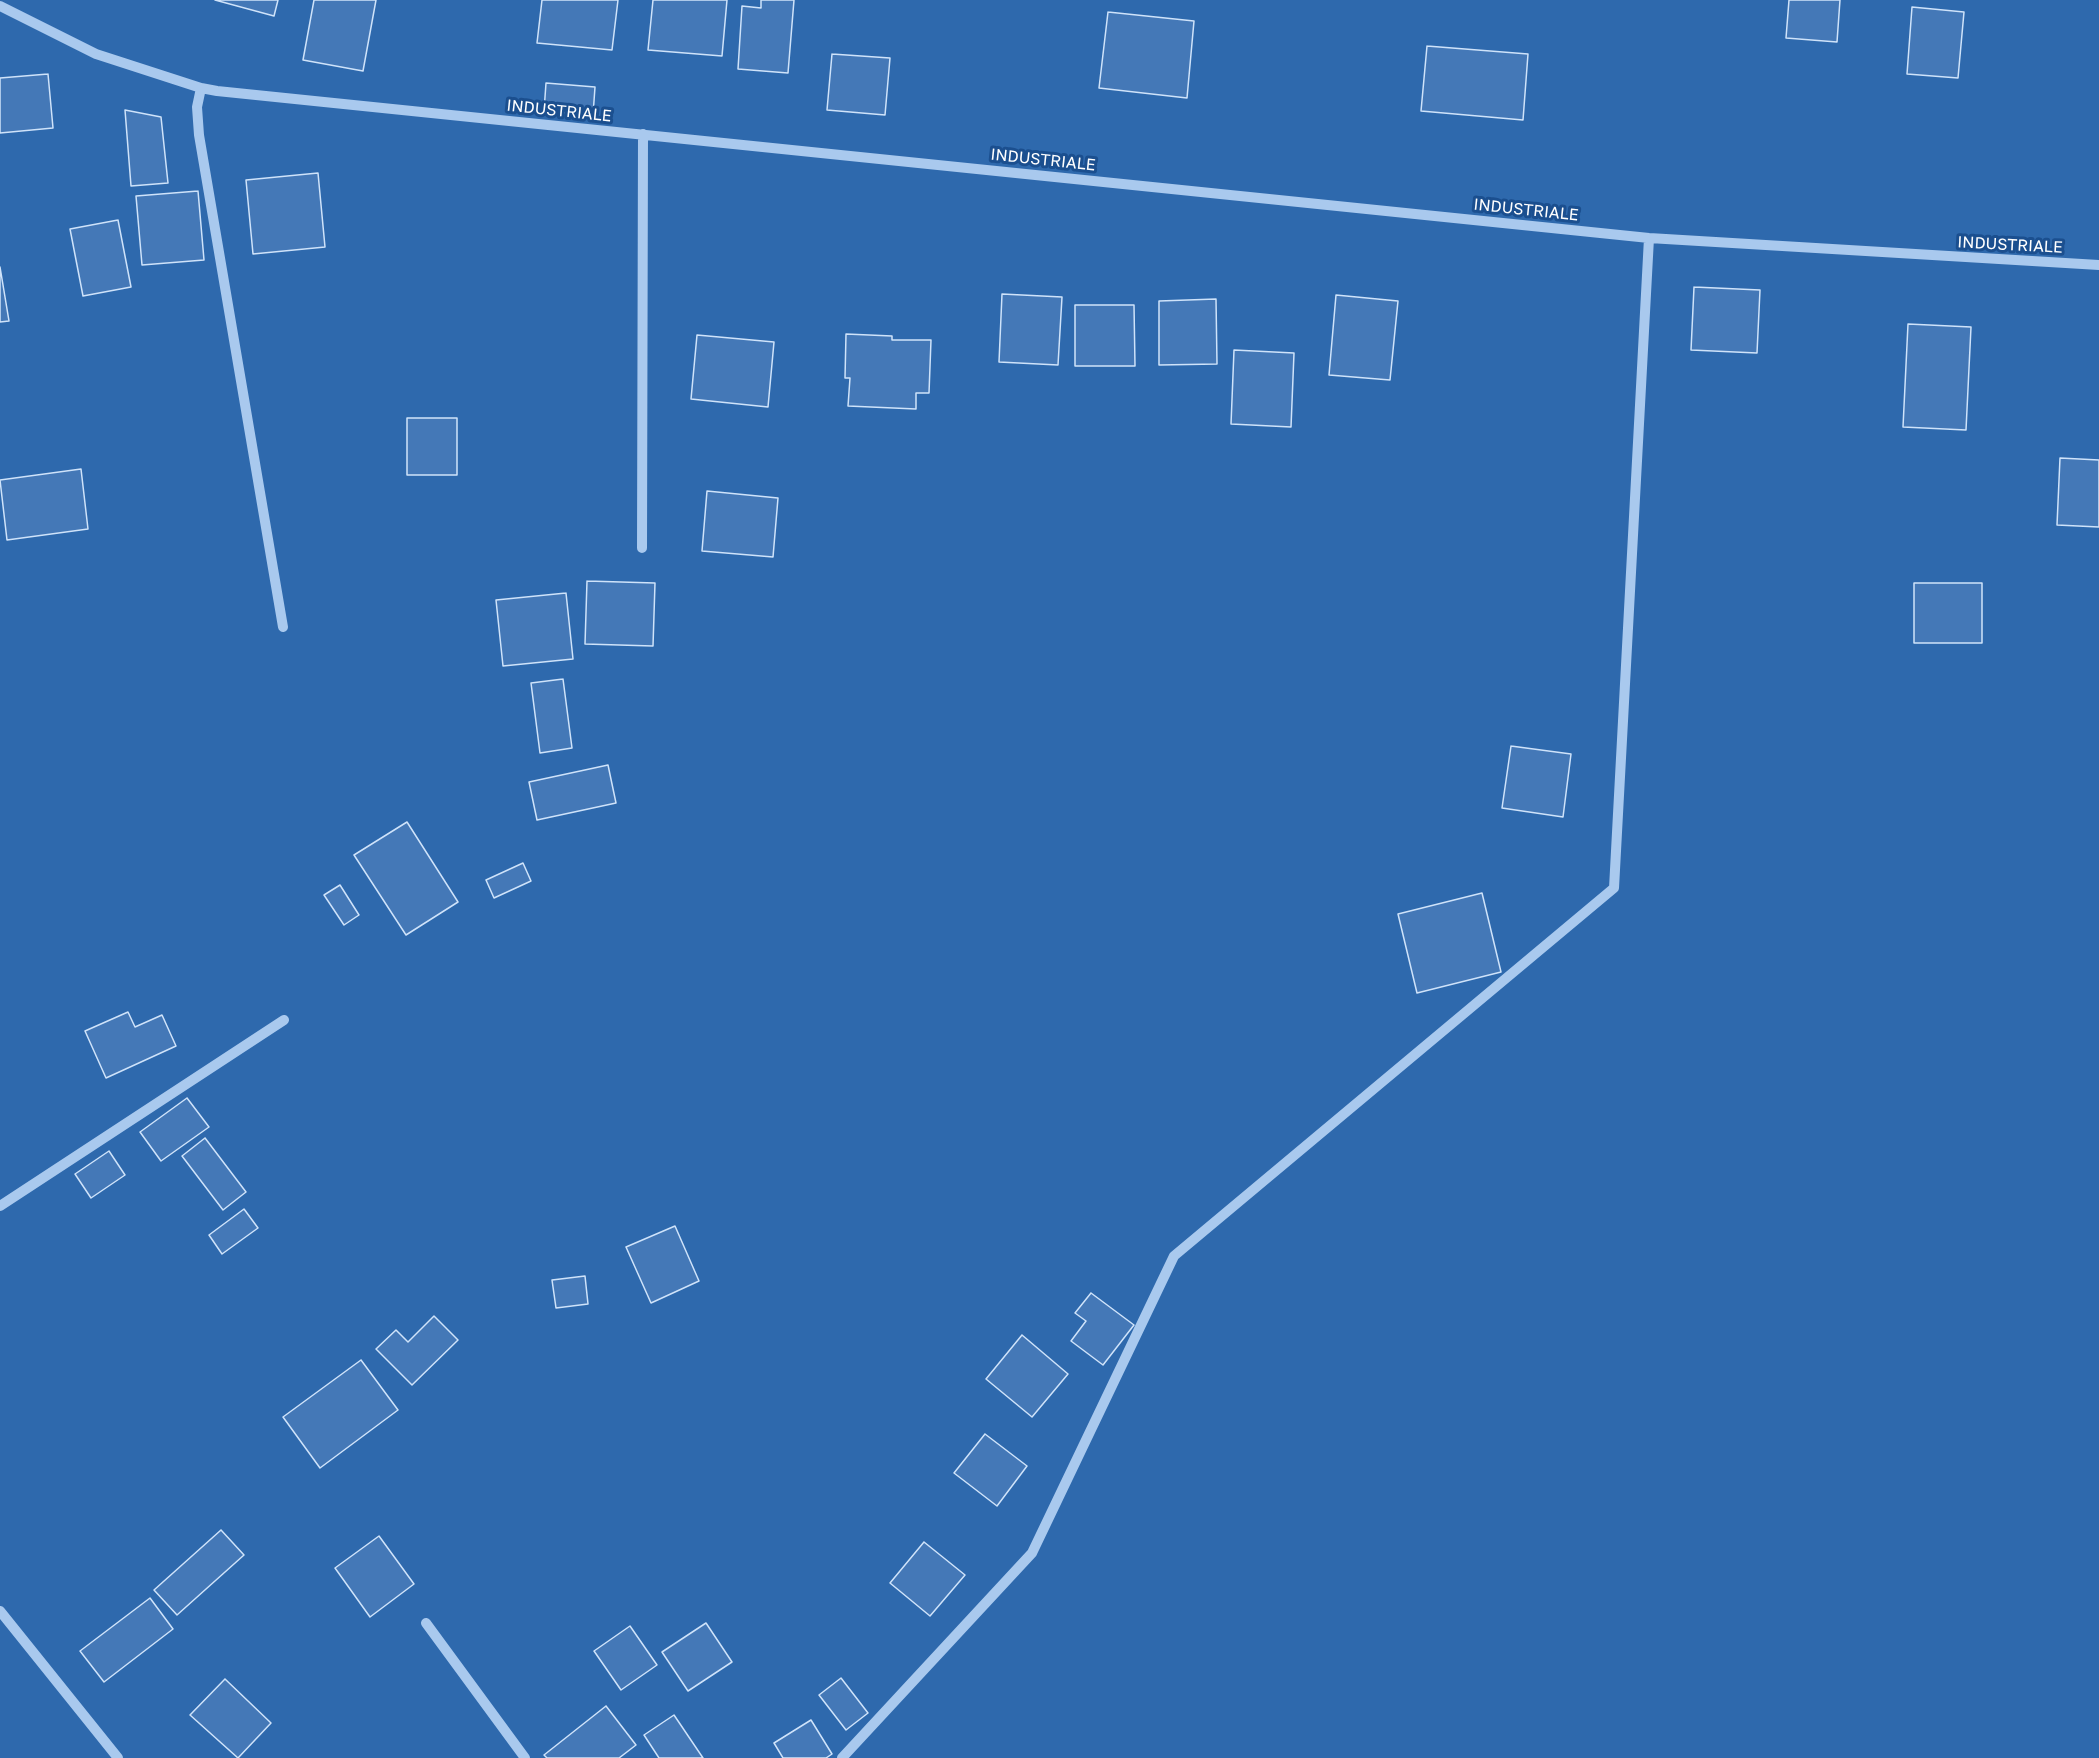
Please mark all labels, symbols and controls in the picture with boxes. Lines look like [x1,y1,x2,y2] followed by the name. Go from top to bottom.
[506,96,612,126] street label: INDUSTRIALE
[990,145,1096,175] street label: INDUSTRIALE
[1473,195,1579,225] street label: INDUSTRIALE
[1957,233,2063,257] street label: INDUSTRIALE

